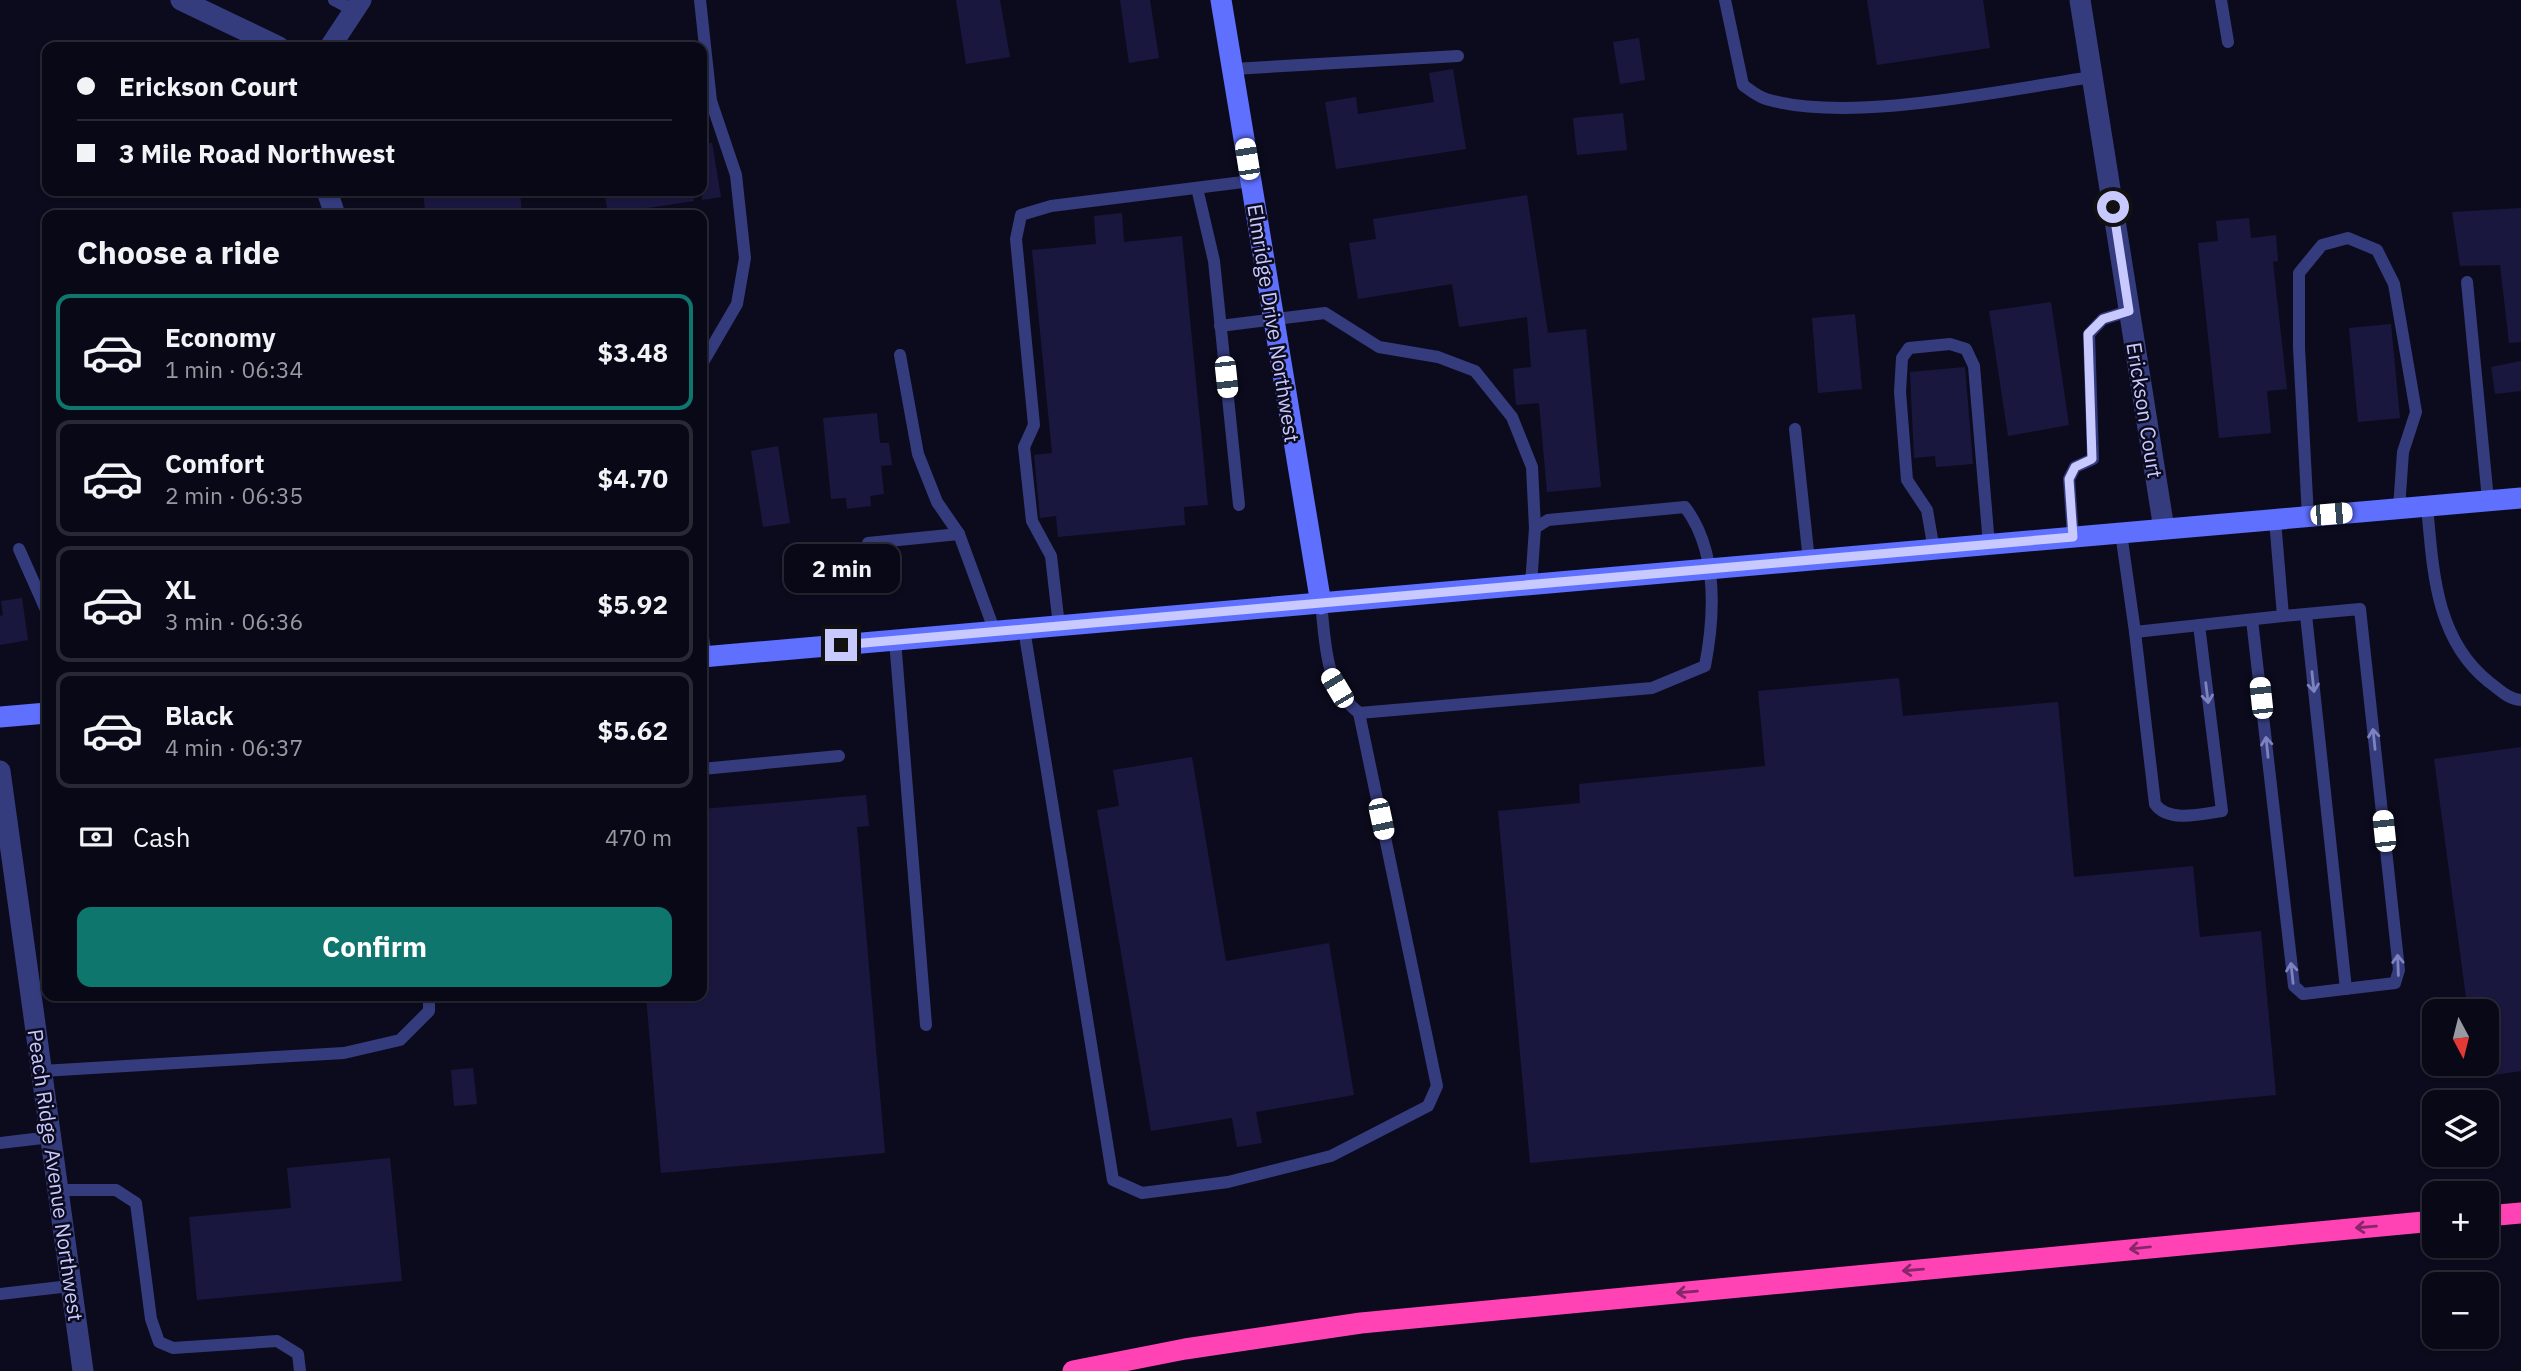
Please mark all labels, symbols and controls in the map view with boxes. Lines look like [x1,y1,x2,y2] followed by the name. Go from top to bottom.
[119,69,298,103] text: Erickson Court
[119,136,395,170] text: 3 Mile Road Northwest
[1234,137,1261,181] car
[2097,191,2129,223] route start
[1241,202,1307,444] street label: Elmridge Drive Northwest
[77,231,280,273] text: Choose a ride
[165,320,276,354] text: Economy
[81,321,144,384] icon: car
[598,335,668,369] text: $3.48
[2120,340,2170,480] street label: Erickson Court
[165,354,303,384] text: 1 min · 06:34
[1214,355,1239,399] car
[165,446,264,480] text: Comfort
[81,447,144,510] icon: car
[598,461,668,495] text: $4.70
[165,480,303,510] text: 2 min · 06:35
[2310,502,2353,526] car
[783,544,899,592] callout: 2 min
[812,553,872,583] text: 2 min
[165,572,196,606] text: XL
[81,573,144,636] icon: car
[598,587,668,621] text: $5.92
[165,606,303,636] text: 3 min · 06:36
[825,629,857,661] route end
[1318,665,1357,711] car
[2307,671,2320,693] one-way arrow
[2249,676,2274,720] car
[2201,681,2214,704] one-way arrow
[165,698,233,732] text: Black
[81,699,144,762] icon: car
[598,713,668,747] text: $5.62
[2368,728,2381,751] one-way arrow
[165,732,303,762] text: 4 min · 06:37
[2260,736,2273,759] one-way arrow
[1367,796,1396,842] car
[2372,809,2397,853] car
[77,818,115,856] icon: cash
[133,820,190,854] text: Cash
[605,822,672,852] text: 470 m
[77,907,672,987] button: Confirm
[2391,954,2404,977] one-way arrow
[2285,963,2298,985] one-way arrow
[2422,999,2499,1076] north arrow
[2422,999,2499,1349] map controls
[22,1027,90,1323] street label: Peach Ridge Avenue Northwest
[2422,1090,2499,1167] button: layers
[2422,1181,2499,1258] button: +
[2355,1221,2378,1234] one-way arrow
[2129,1242,2152,1255] one-way arrow
[1903,1264,1925,1277] one-way arrow
[2422,1272,2499,1349] button: −
[1676,1286,1699,1299] one-way arrow

